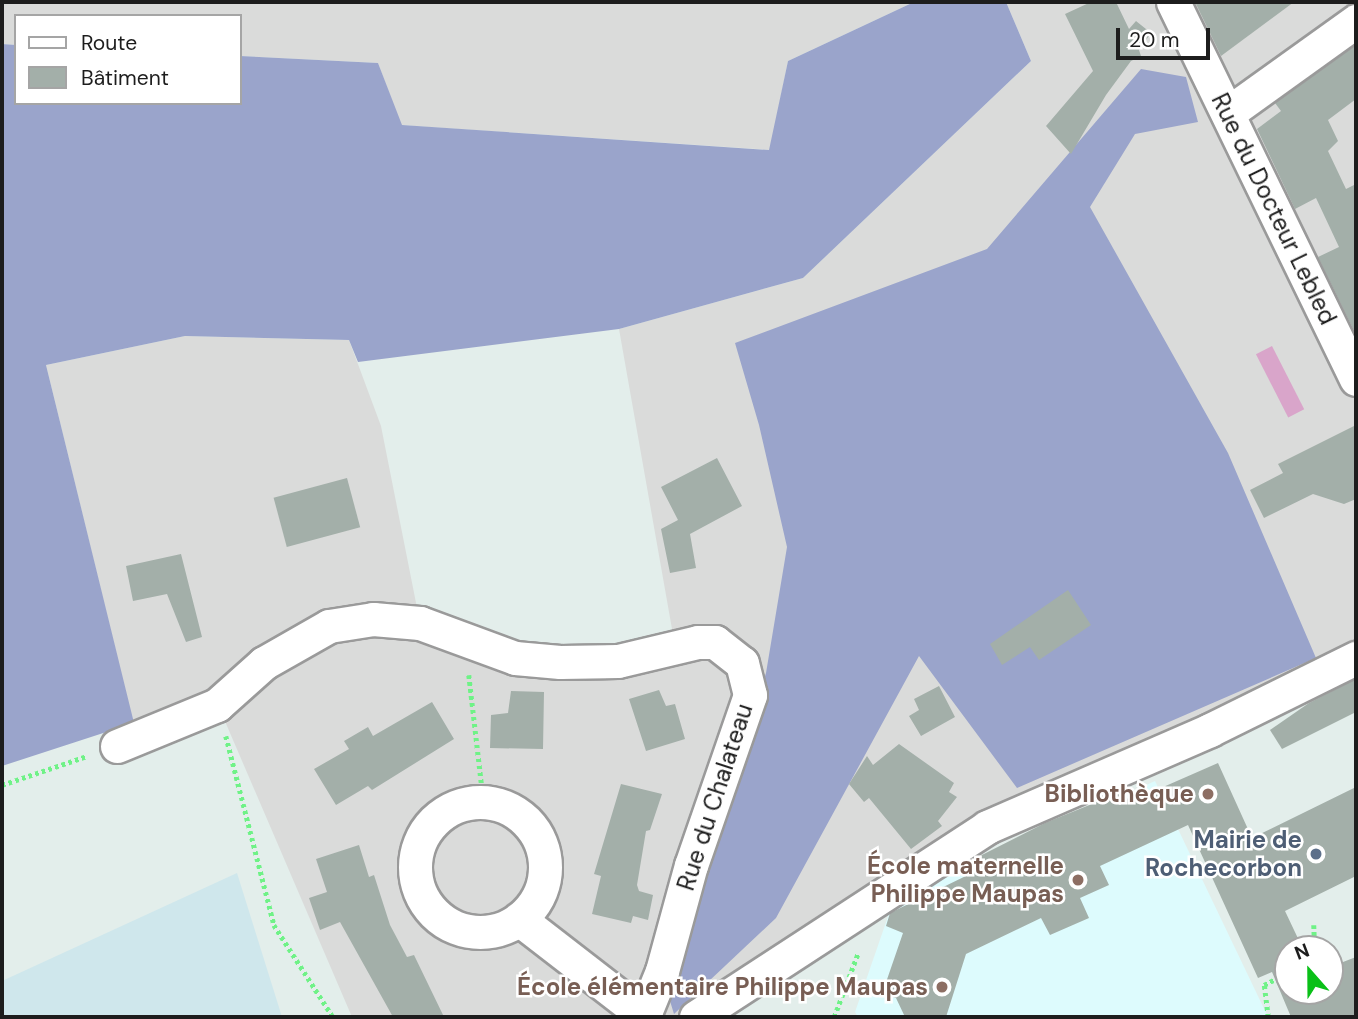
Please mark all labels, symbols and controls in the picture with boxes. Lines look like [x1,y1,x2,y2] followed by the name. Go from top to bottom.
[14,14,242,105] legend
[1120,14,1214,58] scale bar
[1129,26,1180,54] text: 20 m
[81,29,137,57] text: Route
[81,64,169,92] text: Bâtiment
[1205,89,1343,329] street label: Rue du Docteur Lebled
[671,700,759,894] street label: Rue du Chalateau
[1045,780,1194,808] place label: Bibliothèque
[1200,786,1216,802] marker: Bibliothèque
[1145,826,1302,882] place label: Mairie de Rochecorbon
[1308,846,1324,862] marker: Mairie de Rochecorbon
[867,852,1064,908] place label: École maternelle Philippe Maupas
[1070,872,1086,888] marker: École maternelle Philippe Maupas
[1274,935,1344,1005] north arrow
[1291,938,1313,966] text: N
[517,973,928,1001] place label: École élémentaire Philippe Maupas
[934,979,950,995] marker: École élémentaire Philippe Maupas

